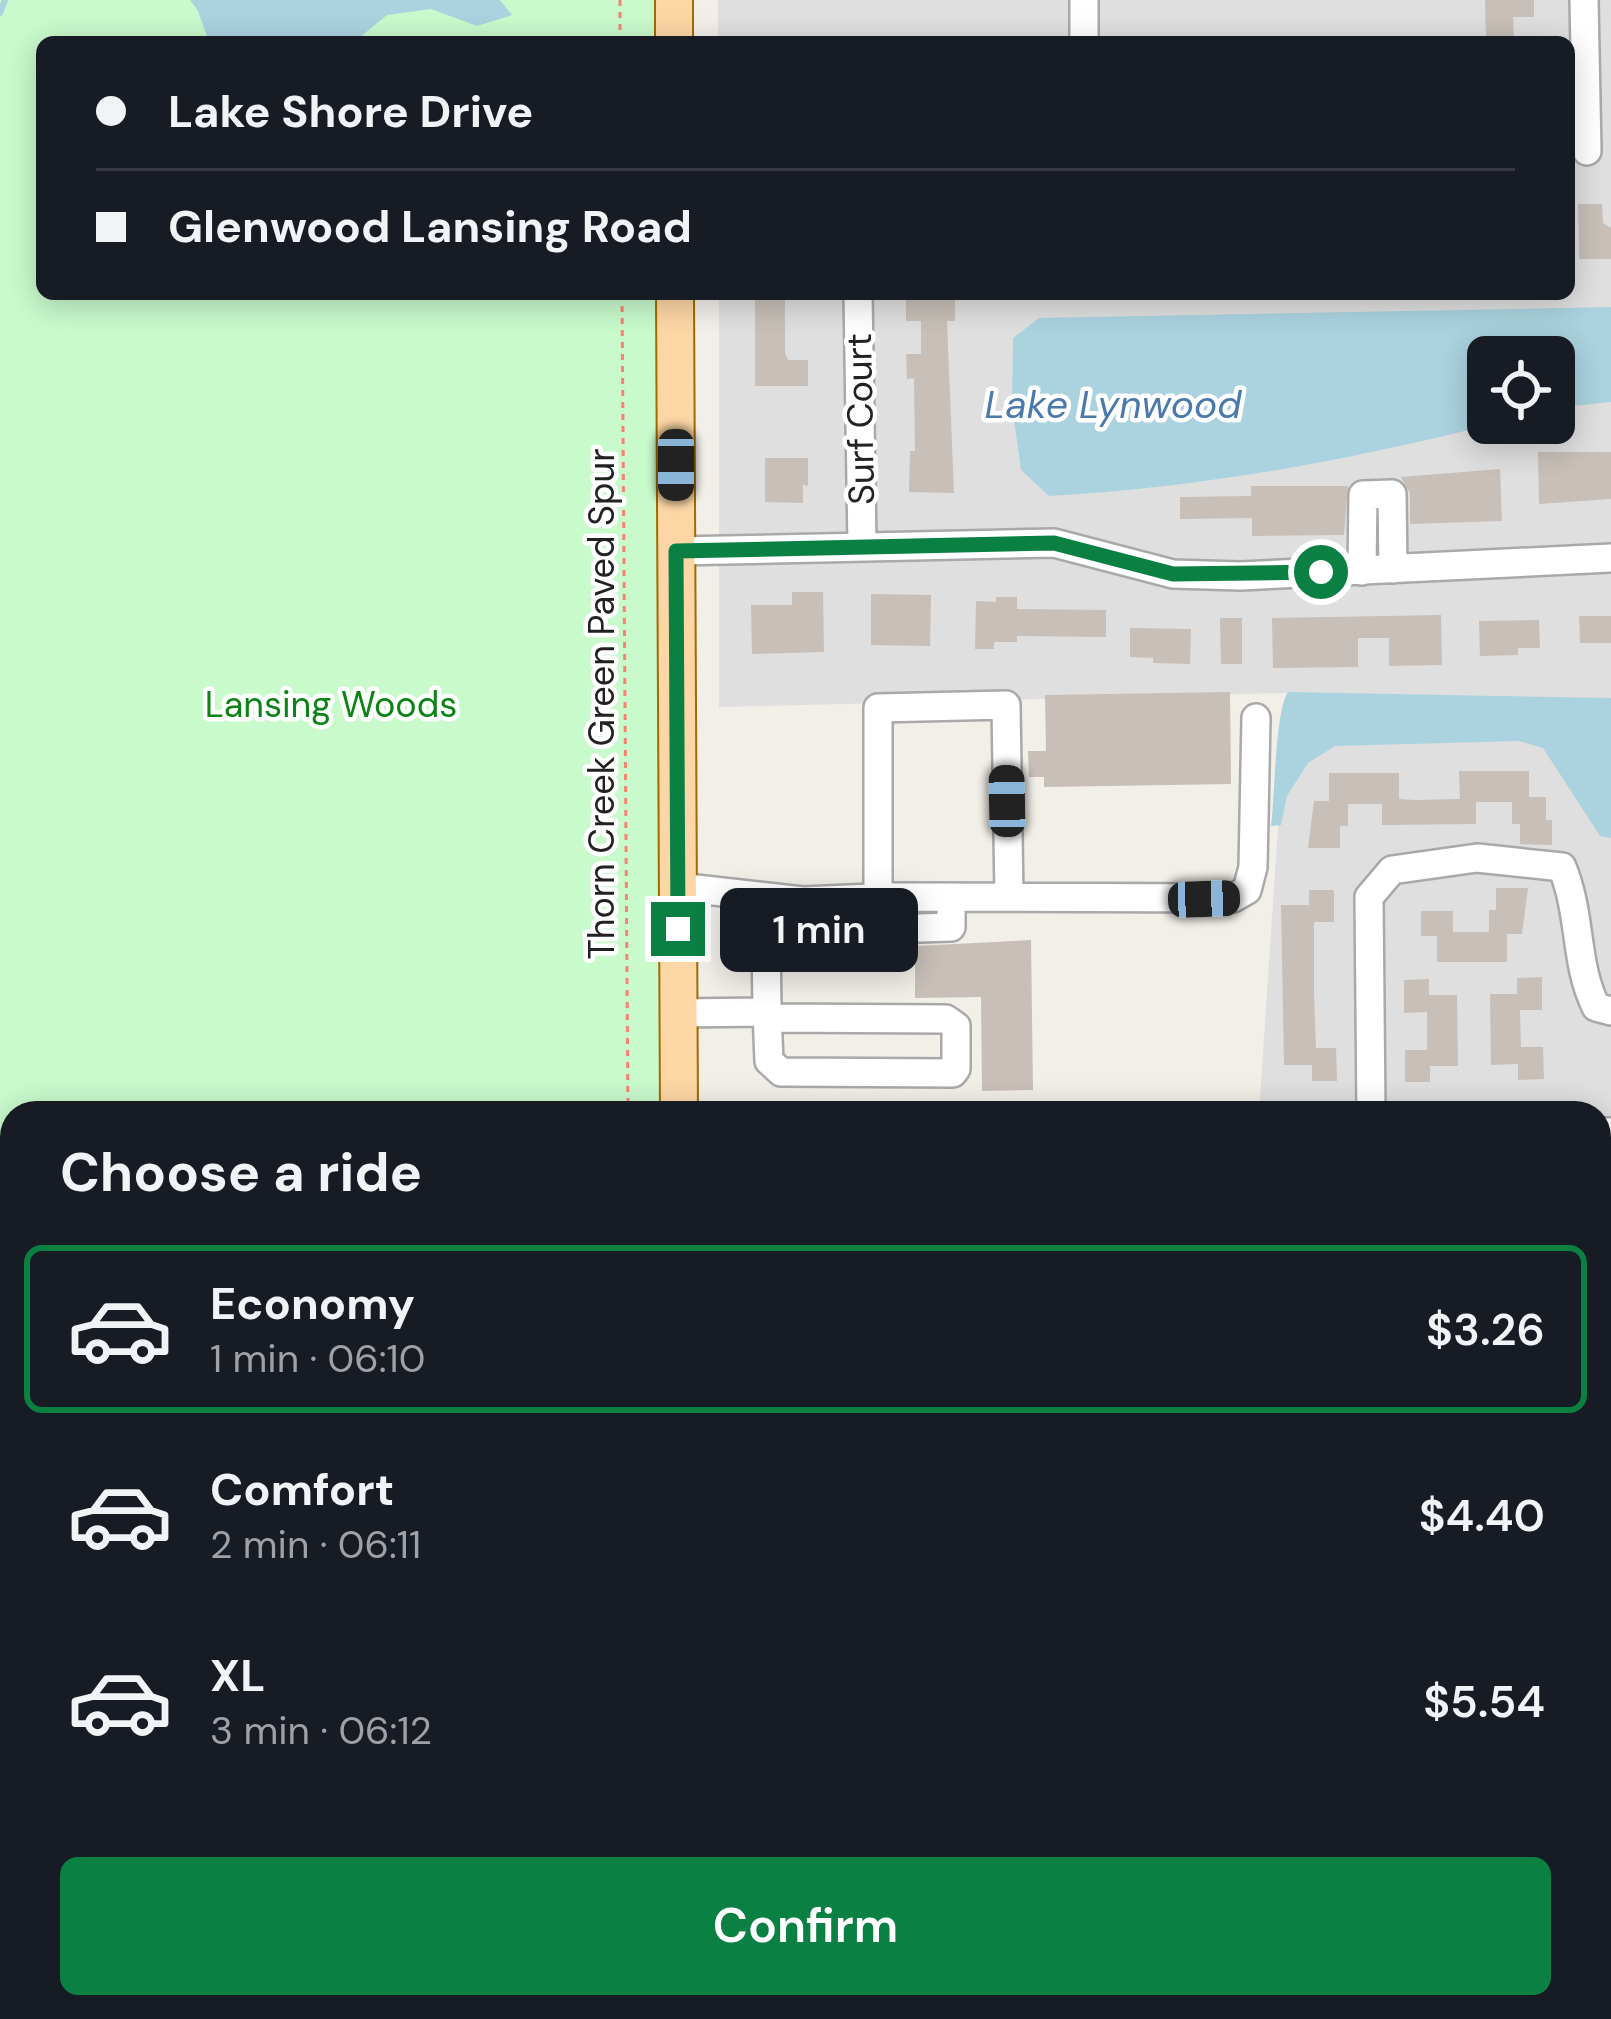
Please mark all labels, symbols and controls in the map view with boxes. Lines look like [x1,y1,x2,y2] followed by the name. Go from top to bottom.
[168,82,533,141] text: Lake Shore Drive
[168,197,692,256] text: Glenwood Lansing Road
[835,333,885,505] street label: Surf Court
[1467,336,1575,444] map controls
[1467,336,1575,444] button: locate
[985,379,1242,430] water label: Lake Lynwood
[658,429,694,501] car
[578,449,625,959] street label: Thorn Creek Green Paved Spur
[1294,545,1348,599] route start
[205,681,457,728] park label: Lansing Woods
[988,765,1026,837] car
[1167,880,1241,918] car
[720,887,918,971] callout: 1 min
[651,902,705,956] route end
[772,904,866,955] text: 1 min
[60,1137,422,1208] text: Choose a ride
[210,1274,415,1333] text: Economy
[66,1275,174,1383] icon: car
[1426,1300,1545,1359] text: $3.26
[210,1333,425,1384] text: 1 min · 06:10
[210,1460,394,1519] text: Comfort
[66,1461,174,1569] icon: car
[1419,1486,1545,1545] text: $4.40
[210,1519,421,1570] text: 2 min · 06:11
[210,1646,265,1705] text: XL
[66,1647,174,1755] icon: car
[1423,1672,1545,1731] text: $5.54
[210,1705,432,1756] text: 3 min · 06:12
[60,1857,1551,1995] button: Confirm

